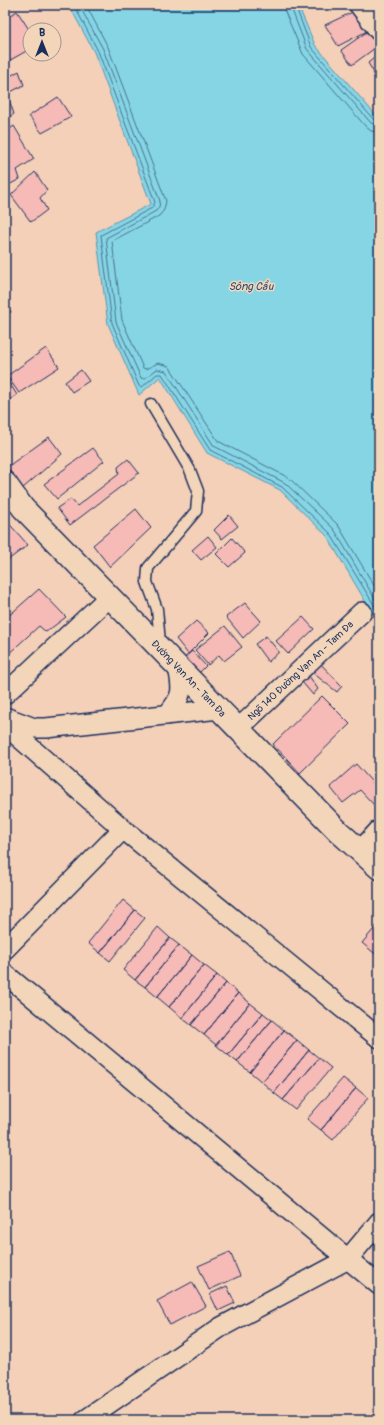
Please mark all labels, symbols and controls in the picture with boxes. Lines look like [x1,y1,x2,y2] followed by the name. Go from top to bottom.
[22,22,62,62] north arrow
[39,26,45,39] text: B
[229,279,275,293] water label: Sông Cầu
[245,618,356,723] street label: Ngõ 140 Đường Vạn An - Tam Đa
[149,638,228,720] street label: Đường Vạn An - Tam Đa

